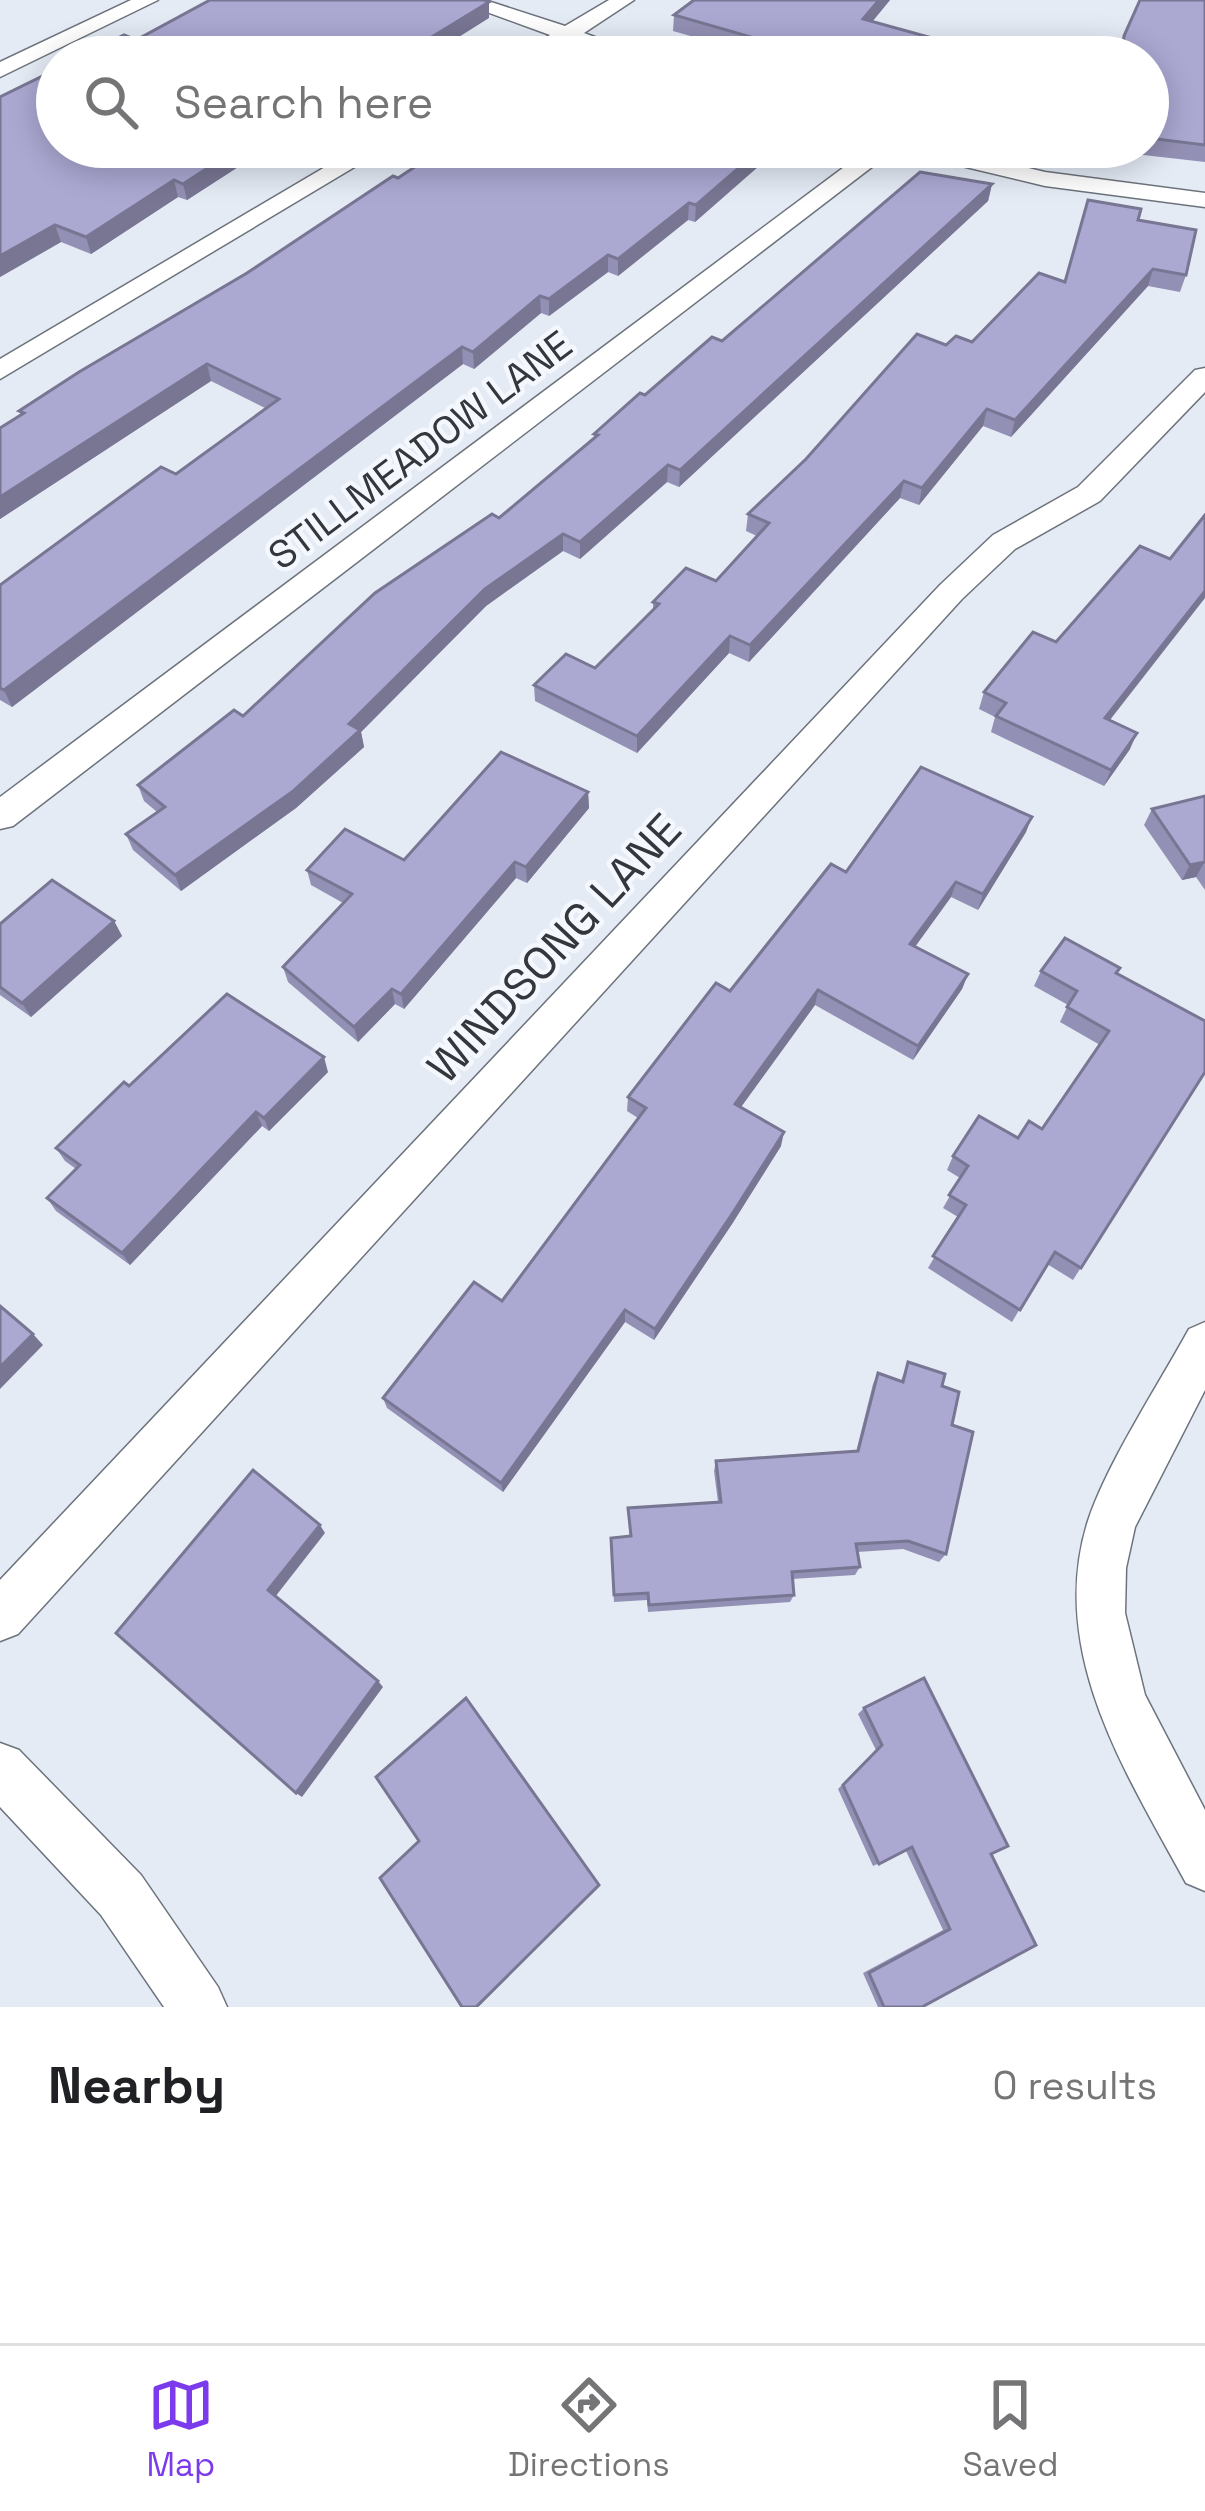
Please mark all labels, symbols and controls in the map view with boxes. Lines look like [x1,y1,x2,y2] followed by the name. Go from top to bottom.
[36,36,1169,168] search box
[78,69,144,135] icon: search
[174,74,433,131] text: Search here
[259,320,581,580] street label: STILLMEADOW LANE
[415,802,693,1094] street label: WINDSONG LANE
[48,2053,225,2118] text: Nearby
[992,2061,1157,2110] text: 0 results
[146,2372,215,2486] tab: Map
[508,2372,670,2486] tab: Directions
[962,2372,1059,2486] tab: Saved

